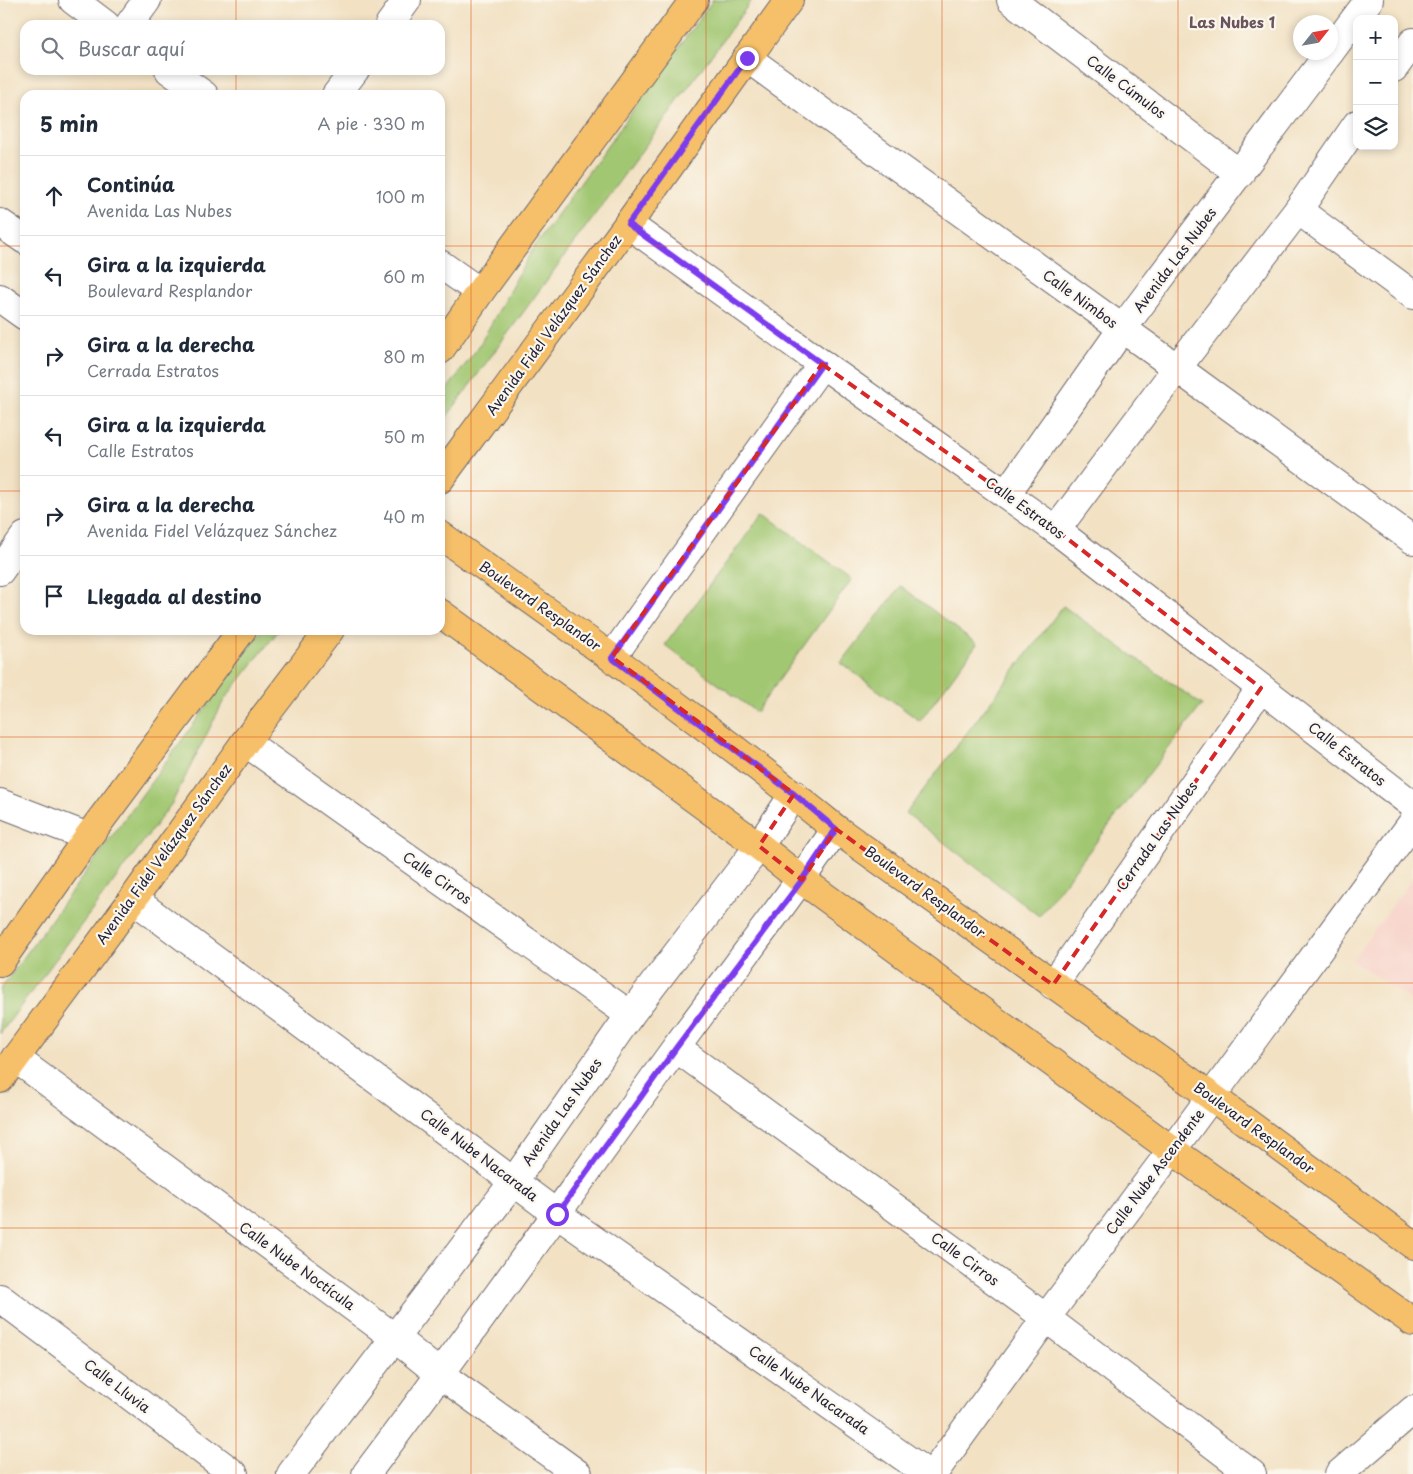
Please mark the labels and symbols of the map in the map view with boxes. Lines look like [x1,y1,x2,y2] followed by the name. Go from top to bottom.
[1189,10,1275,33] district label: Las Nubes 1
[1293,15,1338,60] north arrow
[736,47,759,70] route end
[1082,50,1170,123] street label: Calle Cúmulos
[1128,203,1221,317] street label: Avenida Las Nubes
[481,230,626,419] street label: Avenida Fidel Velázquez Sánchez
[1039,264,1122,333] street label: Calle Nimbos
[981,472,1069,544] street label: Calle Estratos
[475,556,606,656] street label: Boulevard Resplandor
[1304,717,1391,791] street label: Calle Estratos
[91,759,236,948] street label: Avenida Fidel Velázquez Sánchez
[1111,777,1202,895] street label: Cerrada Las Nubes
[861,841,990,943] street label: Boulevard Resplandor
[399,846,476,909] street label: Calle Cirros
[517,1054,607,1170] street label: Avenida Las Nubes
[1190,1077,1319,1179] street label: Boulevard Resplandor
[416,1103,543,1206] street label: Calle Nube Nacarada
[1100,1104,1209,1239] street label: Calle Nube Ascendente
[546,1203,569,1226] route start
[235,1216,360,1315] street label: Calle Nube Noctícula
[927,1227,1004,1291] street label: Calle Cirros
[745,1340,874,1439] street label: Calle Nube Nacarada
[80,1354,155,1418] street label: Calle Lluvia

